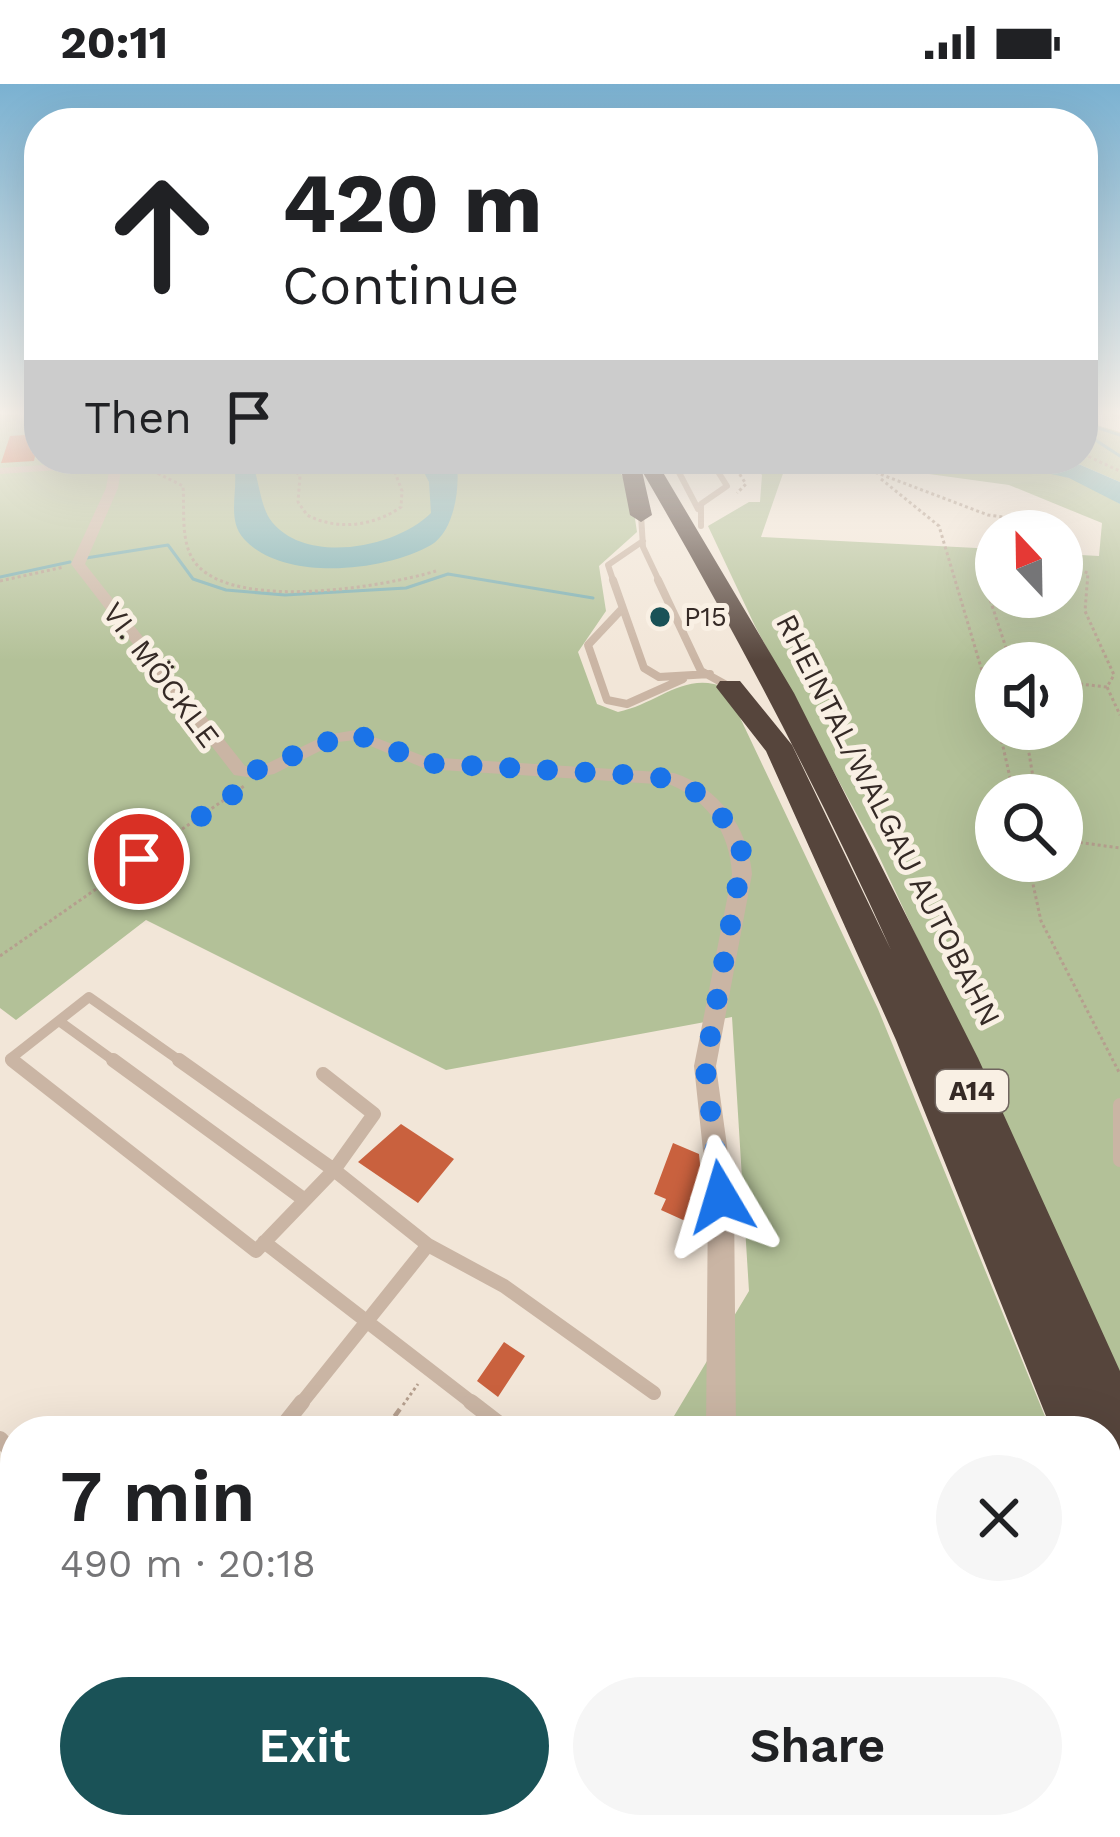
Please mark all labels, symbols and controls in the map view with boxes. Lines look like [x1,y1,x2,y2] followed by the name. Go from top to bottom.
[60,16,168,69] text: 20:11
[282,154,542,252] text: 420 m
[84,156,240,312] icon: ahead
[282,254,519,317] text: Continue
[216,384,282,450] icon: arrive
[84,391,192,444] text: Then
[975,510,1083,618] north arrow
[975,510,1083,882] map controls
[96,596,227,754] street label: VI. MÖCKLE
[684,601,727,633] place label: P15
[647,604,673,630] marker: P15
[769,608,1008,1032] street label: RHEINTAL/WALGAU AUTOBAHN
[975,642,1083,750] button: sound
[975,774,1083,882] button: search
[88,808,190,910] pin
[106,826,172,892] icon: arrive
[936,1070,1008,1112] road number: A14
[658,1134,784,1260] position arrow
[60,1454,256,1538] text: 7 min
[936,1455,1062,1581] button: close
[60,1541,316,1586] text: 490 m · 20:18
[60,1677,549,1815] button: Exit
[573,1677,1062,1815] button: Share

